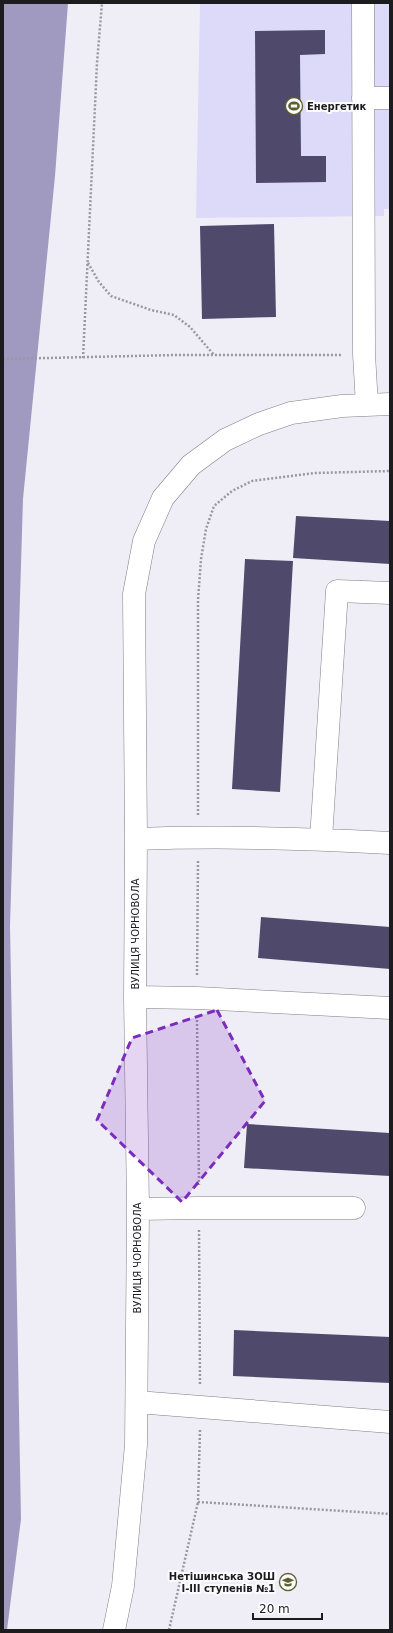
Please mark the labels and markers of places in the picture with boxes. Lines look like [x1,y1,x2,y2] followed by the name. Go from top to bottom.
[284,96,304,116] sports icon: Енергетик
[307,101,366,112] place label: Енергетик
[169,1571,275,1594] place label: Нетішинська ЗОШ І-ІІІ ступенів №1
[278,1572,298,1592] school or university icon: Нетішинська ЗОШ І-ІІІ ступенів №1

